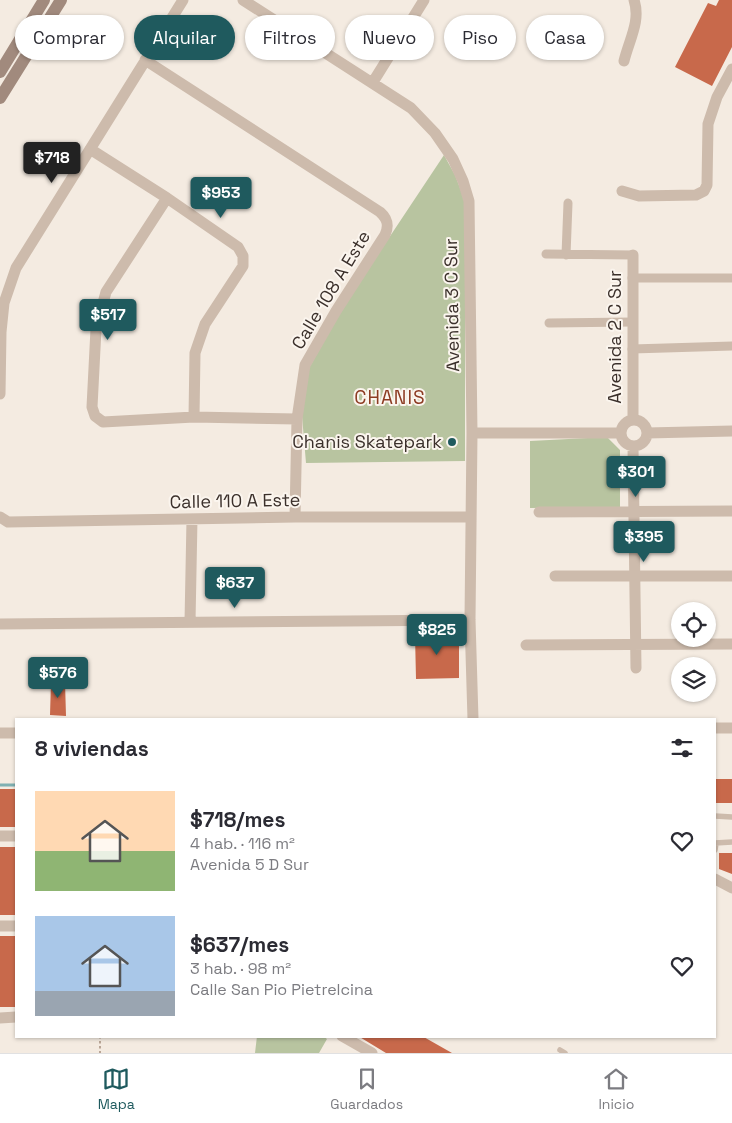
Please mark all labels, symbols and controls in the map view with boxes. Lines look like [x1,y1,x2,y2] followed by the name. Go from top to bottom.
[15,15,124,60] chip: Comprar
[134,15,235,60] chip: Alquilar
[245,15,335,60] chip: Filtros
[345,15,434,60] chip: Nuevo
[444,15,516,60] chip: Piso
[526,15,604,60] chip: Casa
[22,142,82,184] pin: $718
[34,147,70,168] text: $718
[191,176,251,219] pin: $953
[202,182,240,203] text: $953
[286,226,375,353] street label: Calle 108 A Este
[439,238,464,372] street label: Avenida 3 C Sur
[603,270,626,404] street label: Avenida 2 C Sur
[78,298,138,341] pin: $517
[90,304,126,325] text: $517
[354,385,426,410] district label: CHANIS
[292,430,442,453] place label: Chanis Skatepark
[446,436,458,448] marker: Chanis Skatepark
[606,456,666,498] pin: $301
[617,461,655,482] text: $301
[169,488,301,513] street label: Calle 110 A Este
[614,520,674,563] pin: $395
[625,526,663,547] text: $395
[205,566,265,609] pin: $637
[216,572,254,593] text: $637
[671,602,716,702] map controls
[671,602,716,647] button: locate
[407,614,467,656] pin: $825
[418,619,456,640] text: $825
[28,656,88,699] pin: $576
[671,657,716,702] button: layers
[39,662,77,683] text: $576
[668,734,696,762] icon: filters
[35,735,149,762] text: 8 viviendas
[190,806,285,833] text: $718/mes
[75,811,135,871] icon: home
[668,827,696,855] icon: heart
[190,833,295,854] text: 4 hab. · 116 m²
[190,854,309,875] text: Avenida 5 D Sur
[190,931,289,958] text: $637/mes
[75,936,135,996] icon: home
[668,952,696,980] icon: heart
[190,958,291,979] text: 3 hab. · 98 m²
[190,979,373,1000] text: Calle San Pio Pietrelcina
[98,1065,135,1113] tab: Mapa
[330,1065,403,1113] tab: Guardados
[598,1065,634,1113] tab: Inicio

